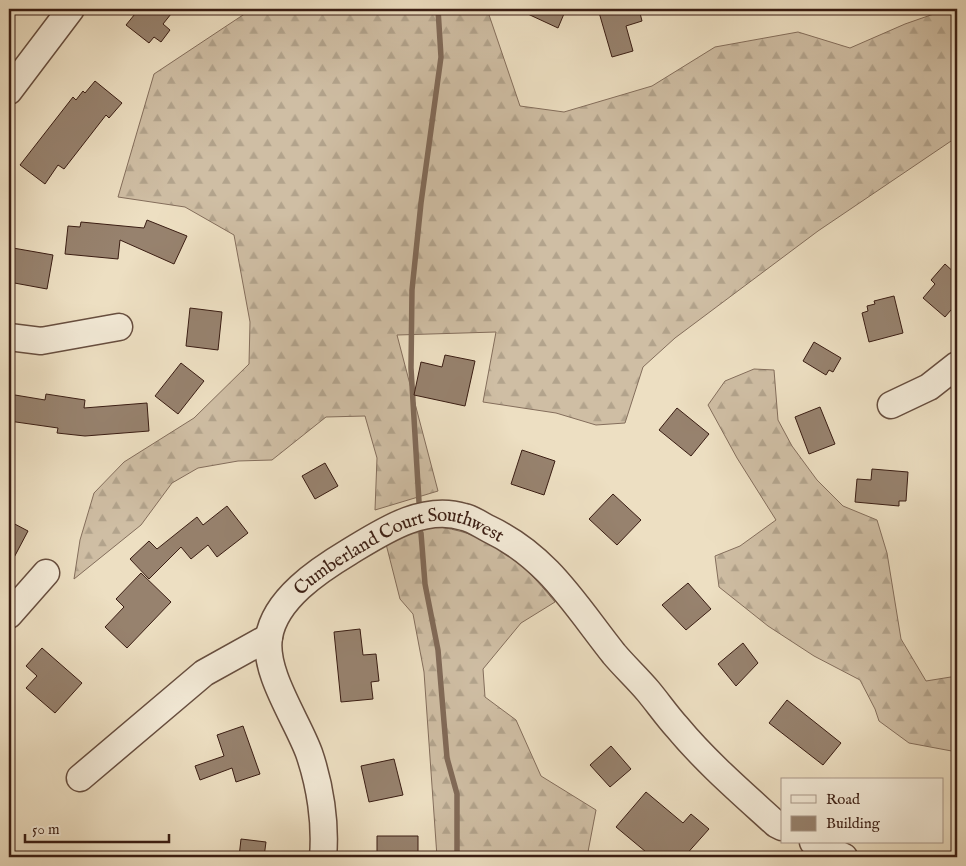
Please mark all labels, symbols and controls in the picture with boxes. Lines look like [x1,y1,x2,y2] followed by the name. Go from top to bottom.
[289,504,508,601] street label: Cumberland Court Southwest
[781,778,944,844] legend
[826,790,861,809] text: Road
[25,811,169,843] scale bar
[826,814,881,833] text: Building
[32,820,60,839] text: 50 m

